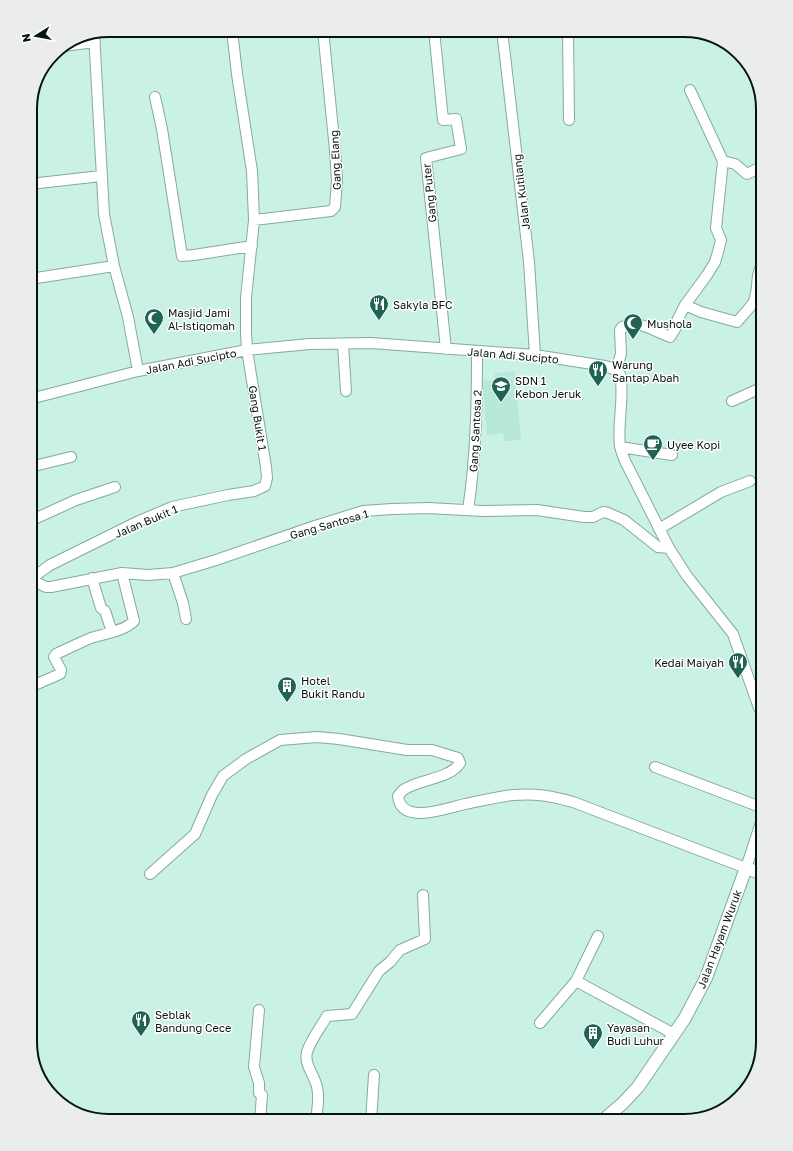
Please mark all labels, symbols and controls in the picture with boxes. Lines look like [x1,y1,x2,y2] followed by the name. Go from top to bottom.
[16,16,56,56] north arrow
[19,33,33,43] text: N
[327,130,343,190] street label: Gang Elang
[510,153,532,231] street label: Jalan Kutilang
[419,162,439,223] street label: Gang Puter
[368,293,390,321] restaurant icon: Sakyla BFC
[393,298,453,311] place label: Sakyla BFC
[168,306,235,332] place label: Masjid Jami Al-Istiqomah
[143,307,165,335] mosque icon: Masjid Jami Al-Istiqomah
[622,312,644,340] mosque icon: Mushola
[647,317,692,330] place label: Mushola
[467,345,560,366] street label: Jalan Adi Sucipto
[145,346,238,376] street label: Jalan Adi Sucipto
[612,358,679,384] place label: Warung Santap Abah
[587,359,609,387] restaurant icon: Warung Santap Abah
[515,374,581,400] place label: SDN 1 Kebon Jeruk
[490,375,512,403] school or university icon: SDN 1 Kebon Jeruk
[246,384,270,452] street label: Gang Bukit 1
[466,390,484,472] street label: Gang Santosa 2
[642,433,664,461] cafe icon: Uyee Kopi
[667,438,720,451] place label: Uyee Kopi
[113,502,179,540] street label: Jalan Bukit 1
[288,507,370,541] street label: Gang Santosa 1
[727,651,749,679] restaurant icon: Kedai Maiyah
[654,656,724,669] place label: Kedai Maiyah
[301,674,365,700] place label: Hotel Bukit Randu
[276,675,298,703] building icon: Hotel Bukit Randu
[694,888,744,990] street label: Jalan Hayam Wuruk
[155,1008,231,1034] place label: Seblak Bandung Cece
[130,1009,152,1037] restaurant icon: Seblak Bandung Cece
[607,1021,665,1047] place label: Yayasan Budi Luhur
[582,1022,604,1050] building icon: Yayasan Budi Luhur

